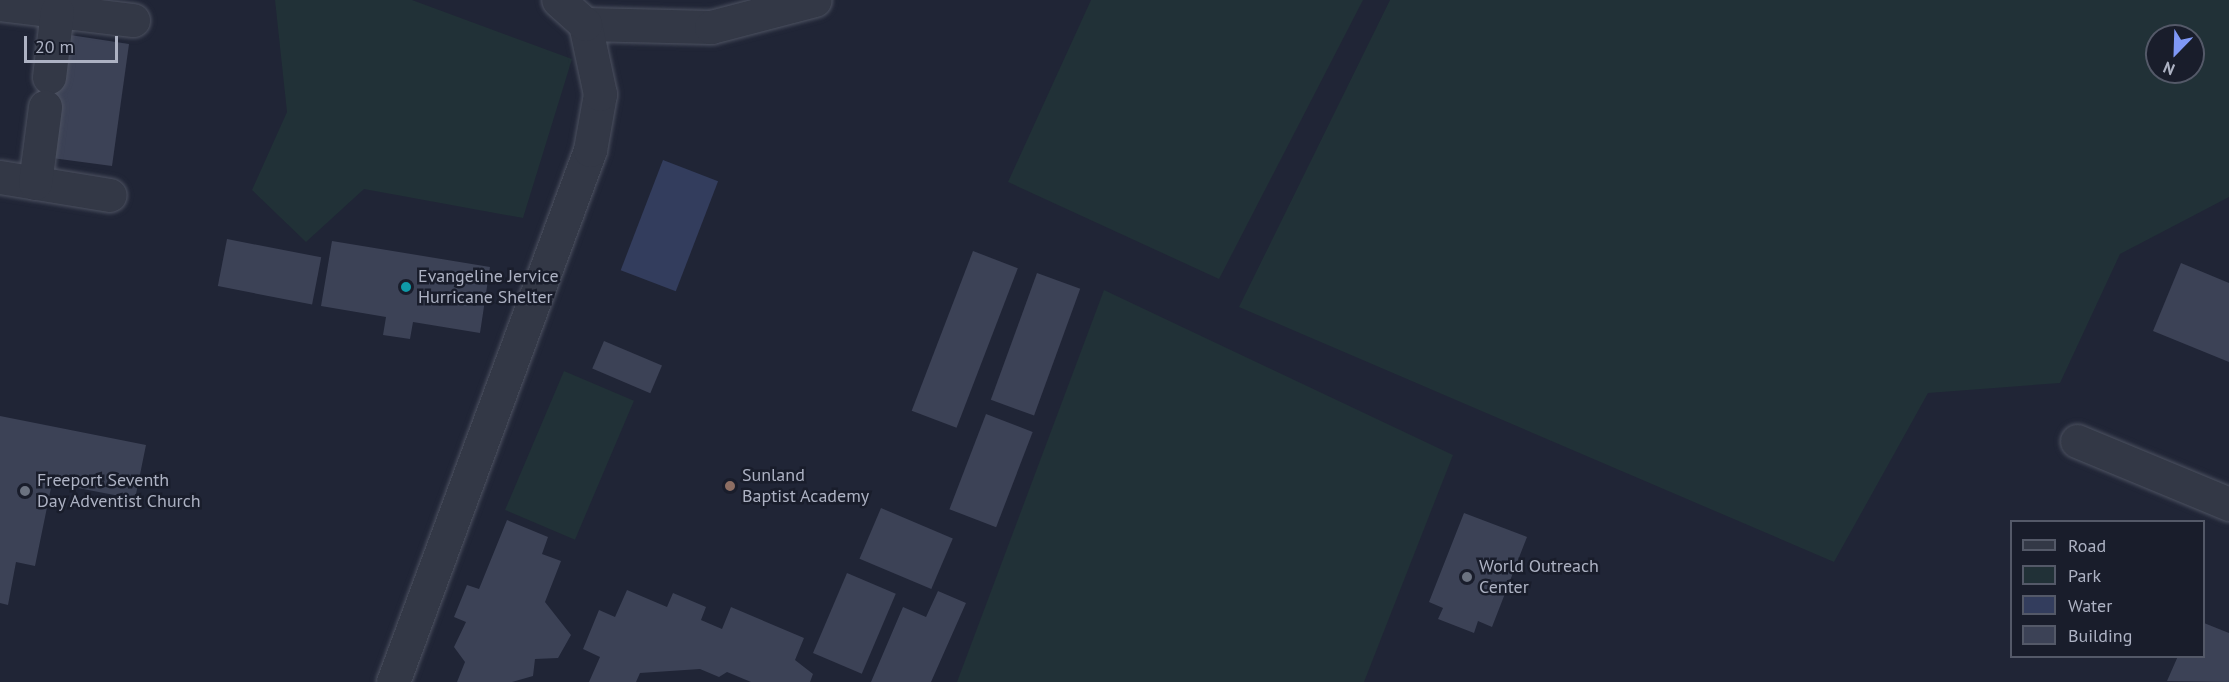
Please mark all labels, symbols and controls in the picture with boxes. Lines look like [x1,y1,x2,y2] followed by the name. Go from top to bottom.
[27,24,122,62] scale bar
[2145,24,2205,84] north arrow
[35,35,74,58] text: 20 m
[2160,57,2178,80] text: N
[418,266,559,308] place label: Evangeline Jervice Hurricane Shelter
[399,280,413,294] marker: Evangeline Jervice Hurricane Shelter
[742,465,870,508] place label: Sunland Baptist Academy
[37,470,202,512] place label: Freeport Seventh Day Adventist Church
[723,479,737,493] marker: Sunland Baptist Academy
[18,484,32,498] marker: Freeport Seventh Day Adventist Church
[2010,520,2205,658] legend
[2068,534,2106,557] text: Road
[1479,556,1599,598] place label: World Outreach Center
[2068,564,2101,587] text: Park
[1460,570,1474,584] marker: World Outreach Center
[2068,594,2112,617] text: Water
[2068,624,2132,647] text: Building

